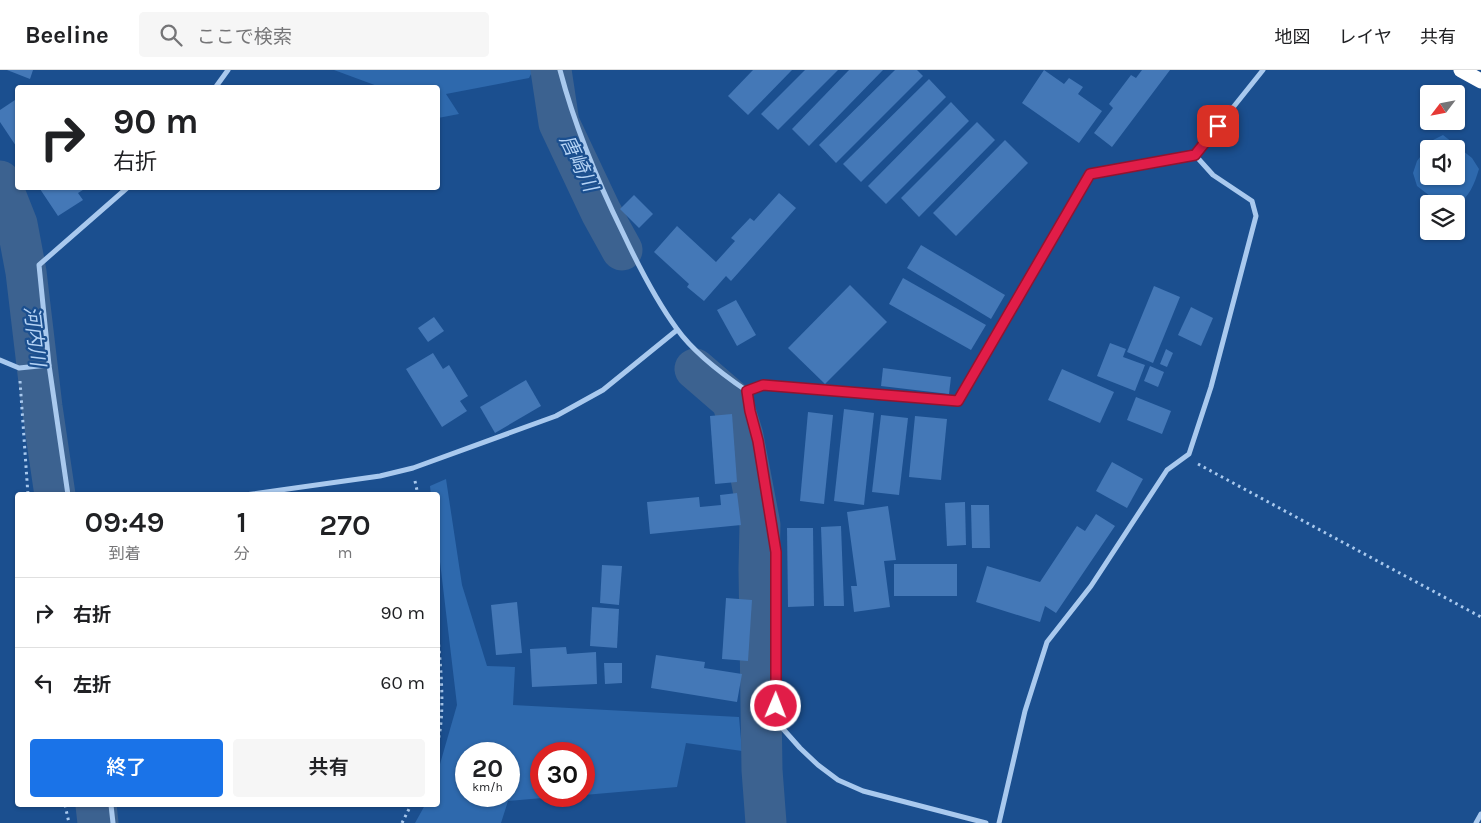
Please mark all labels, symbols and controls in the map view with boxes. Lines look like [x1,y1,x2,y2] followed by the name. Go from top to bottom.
[139,12,489,57] search box
[25,21,109,49] text: Beeline
[157,21,185,49] icon: search
[197,26,292,48] text: ここで検索
[1275,26,1311,48] text: 地図
[1339,26,1392,48] text: レイヤ
[1420,26,1456,48] text: 共有
[1420,85,1465,130] north arrow
[1420,85,1465,240] map controls
[113,101,199,142] text: 90 m
[30,105,95,170] icon: right
[1197,105,1239,147] pin
[1204,112,1232,140] icon: arrive
[555,131,603,197] water label: 唐崎川
[1420,140,1465,185] button: sound
[113,149,157,175] text: 右折
[1420,195,1465,240] button: layers
[19,305,50,369] water label: 河内川
[84,504,164,540] text: 09:49
[237,504,247,540] text: 1
[319,507,371,543] text: 270
[337,543,352,562] text: m
[108,544,140,563] text: 到着
[234,544,250,563] text: 分
[30,599,58,627] icon: right
[380,602,425,624] text: 90 m
[73,604,111,626] text: 右折
[30,669,58,697] icon: left
[381,672,425,694] text: 60 m
[73,674,111,696] text: 左折
[749,679,801,731] position arrow
[30,739,223,797] button: 終了
[233,739,425,797] button: 共有
[530,742,595,807] speed limit sign: 30
[472,754,503,783] text: 20
[472,780,503,794] text: km/h

